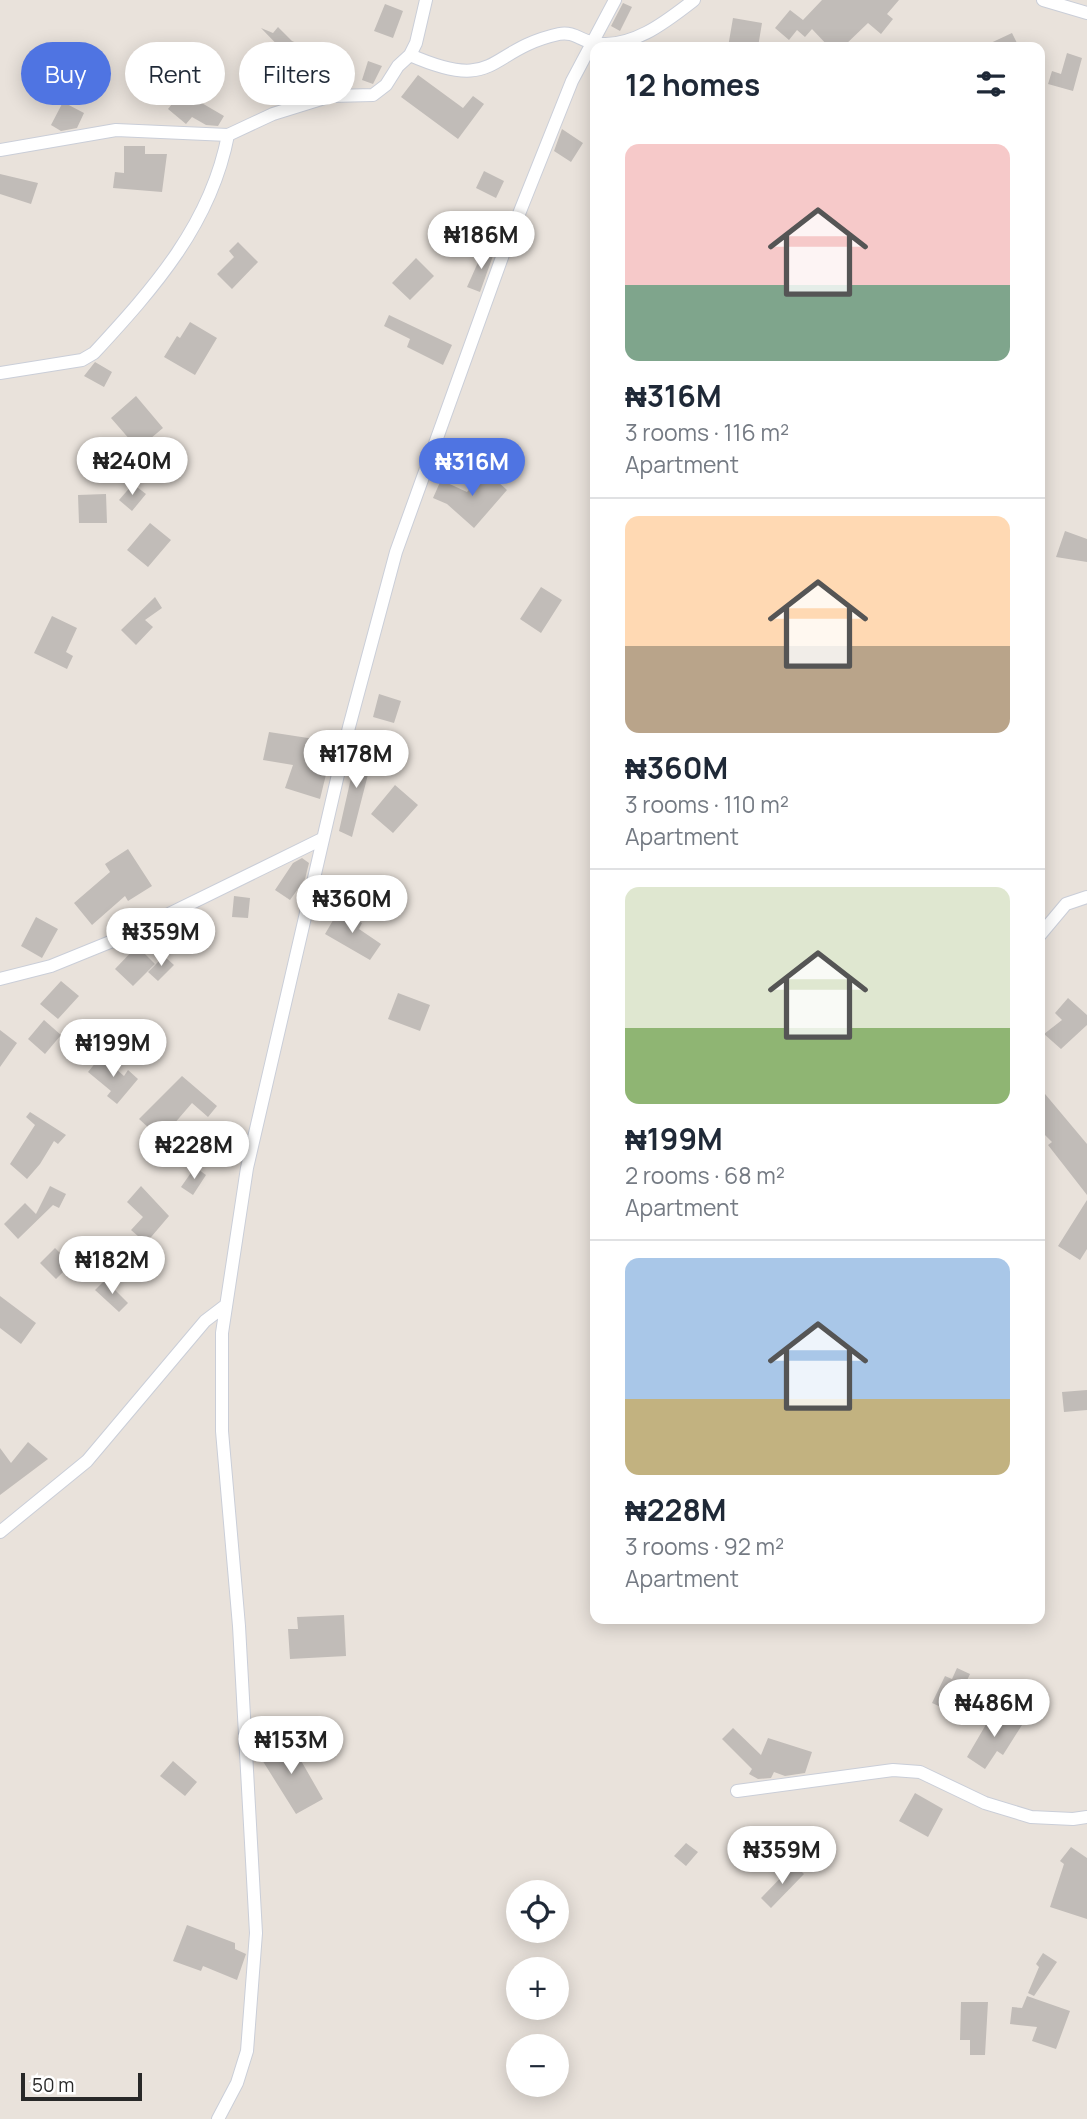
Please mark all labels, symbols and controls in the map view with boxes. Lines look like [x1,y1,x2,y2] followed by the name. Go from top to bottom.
[21,42,111,105] chip: Buy
[125,42,225,105] chip: Rent
[239,42,355,105] chip: Filters
[625,64,760,105] text: 12 homes
[972,65,1010,103] icon: filters
[755,189,881,315] icon: home
[432,212,530,271] pin: ₦186M
[444,218,518,250] text: ₦186M
[625,375,722,416] text: ₦316M
[625,416,789,448] text: 3 rooms · 116 m²
[83,438,181,497] pin: ₦240M
[423,438,521,498] pin: ₦316M
[93,444,171,476] text: ₦240M
[435,445,509,477] text: ₦316M
[625,448,739,480] text: Apartment
[755,561,881,687] icon: home
[307,730,405,790] pin: ₦178M
[320,737,392,769] text: ₦178M
[625,747,728,788] text: ₦360M
[625,788,789,820] text: 3 rooms · 110 m²
[625,820,739,852] text: Apartment
[303,876,401,935] pin: ₦360M
[312,882,392,914] text: ₦360M
[112,908,210,968] pin: ₦359M
[122,915,200,947] text: ₦359M
[755,932,881,1058] icon: home
[64,1020,162,1079] pin: ₦199M
[76,1026,150,1058] text: ₦199M
[625,1118,723,1159] text: ₦199M
[145,1122,243,1181] pin: ₦228M
[155,1128,233,1160] text: ₦228M
[625,1159,785,1191] text: 2 rooms · 68 m²
[625,1191,739,1223] text: Apartment
[63,1236,161,1296] pin: ₦182M
[75,1243,149,1275] text: ₦182M
[755,1303,881,1429] icon: home
[625,1489,726,1530] text: ₦228M
[625,1530,784,1562] text: 3 rooms · 92 m²
[625,1562,739,1594] text: Apartment
[945,1680,1043,1739] pin: ₦486M
[955,1686,1033,1718] text: ₦486M
[242,1716,340,1776] pin: ₦153M
[254,1723,328,1755] text: ₦153M
[733,1826,831,1886] pin: ₦359M
[743,1833,821,1865] text: ₦359M
[506,1880,569,2097] map controls
[506,1880,569,1943] button: locate
[506,1957,569,2020] button: +
[506,2034,569,2097] button: −
[21,2070,142,2102] scale bar
[32,2072,74,2098] text: 50 m

